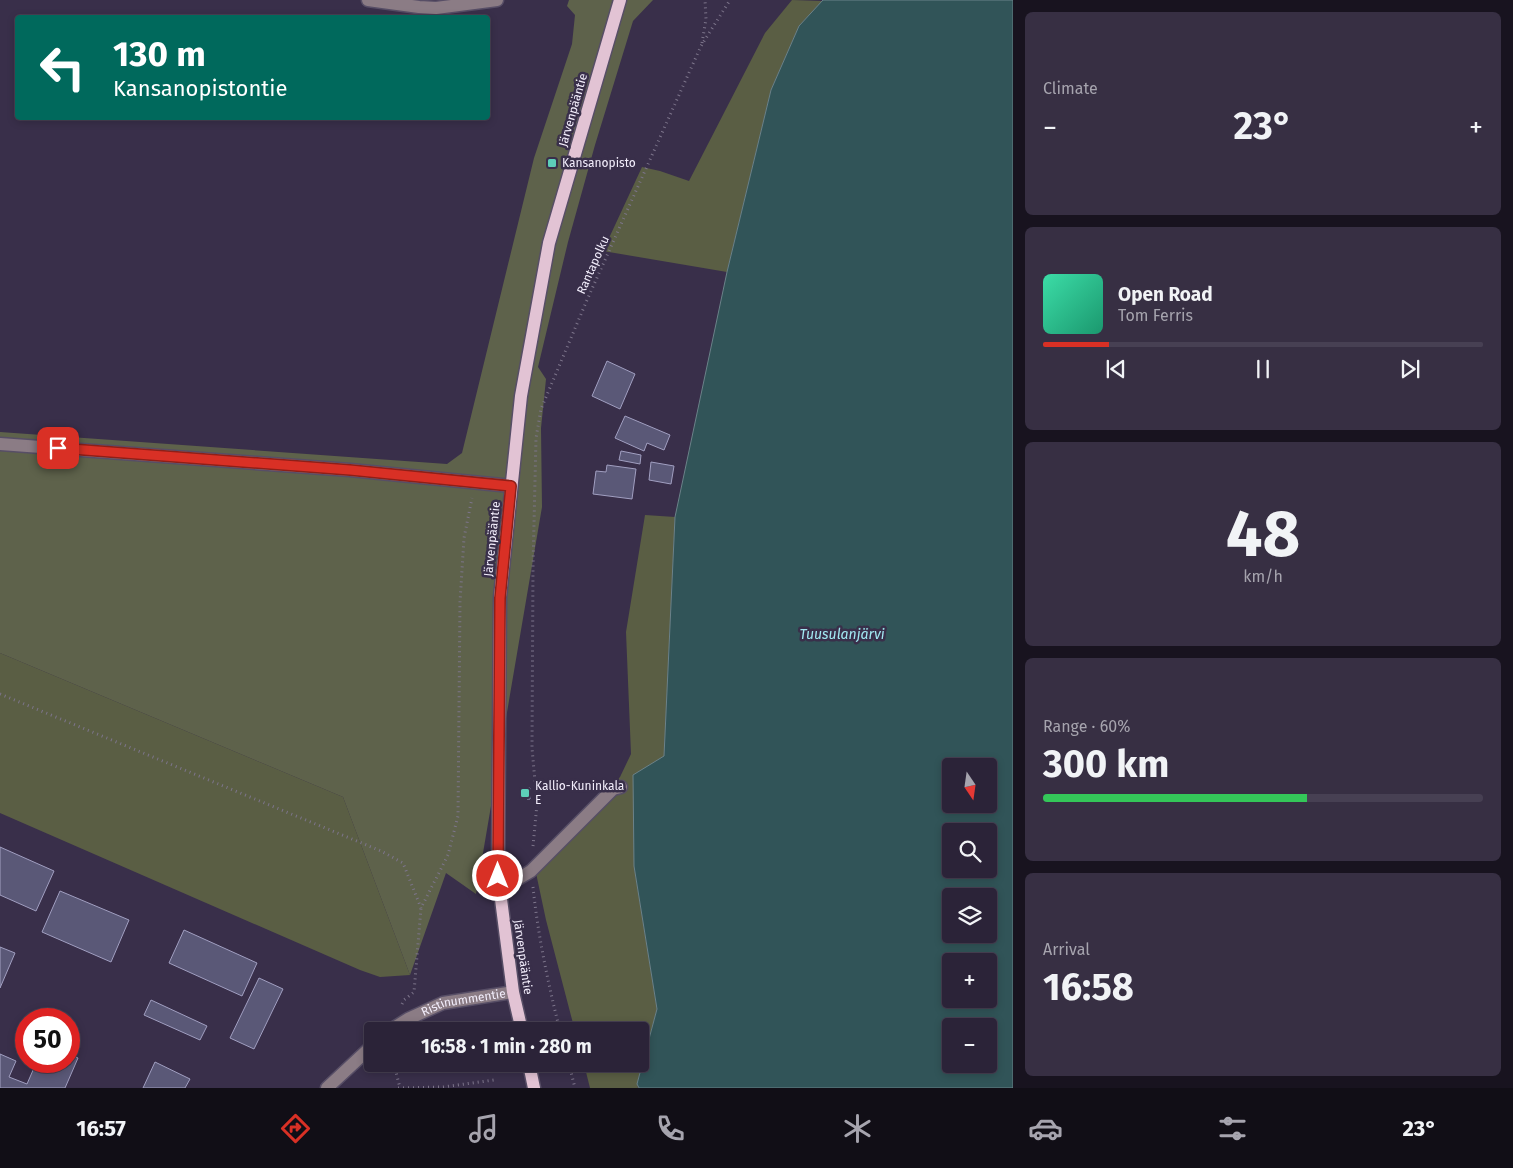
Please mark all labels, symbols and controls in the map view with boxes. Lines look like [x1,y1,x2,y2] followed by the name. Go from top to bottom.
[113,33,206,75] text: 130 m
[30,35,95,100] icon: left
[556,72,590,148] street label: Järvenpääntie
[113,75,287,102] text: Kansanopistontie
[1043,79,1098,98] text: Climate
[1234,103,1293,149] text: 23°
[1043,111,1057,144] text: −
[1469,111,1483,144] text: +
[562,156,636,170] place label: Kansanopisto
[546,157,558,169] marker: Kansanopisto
[574,234,612,296] street label: Rantapolku
[1118,283,1213,306] text: Open Road
[1118,306,1193,325] text: Tom Ferris
[1102,355,1130,383] icon: previous
[1249,355,1277,383] icon: pause
[1396,355,1424,383] icon: next
[37,427,79,469] pin
[44,434,72,462] icon: arrive
[1226,495,1300,573] text: 48
[481,501,503,577] street label: Järvenpääntie
[1243,567,1283,586] text: km/h
[799,626,885,643] water label: Tuusulanjärvi
[1043,717,1130,736] text: Range · 60%
[1043,741,1169,787] text: 300 km
[942,758,998,812] north arrow
[942,758,997,1073] map controls
[535,779,624,807] place label: Kallio-Kuninkala E
[519,787,531,799] marker: Kallio-Kuninkala E
[942,823,997,878] button: search
[471,849,523,901] position arrow
[942,888,997,943] button: layers
[511,919,535,995] street label: Järvenpääntie
[1043,940,1090,959] text: Arrival
[942,953,997,1008] button: +
[1043,964,1134,1010] text: 16:58
[419,986,507,1019] street label: Ristinummentie
[15,1008,80,1073] speed limit sign: 50
[942,1018,997,1073] button: −
[421,1035,592,1058] text: 16:58 · 1 min · 280 m
[278,1111,313,1146] icon: directions
[466,1111,501,1146] icon: music
[653,1111,688,1146] icon: phone
[840,1111,875,1146] icon: climate
[1028,1111,1063,1146] icon: car
[1215,1111,1250,1146] icon: filters
[76,1115,126,1142] text: 16:57
[1403,1115,1437,1142] text: 23°

